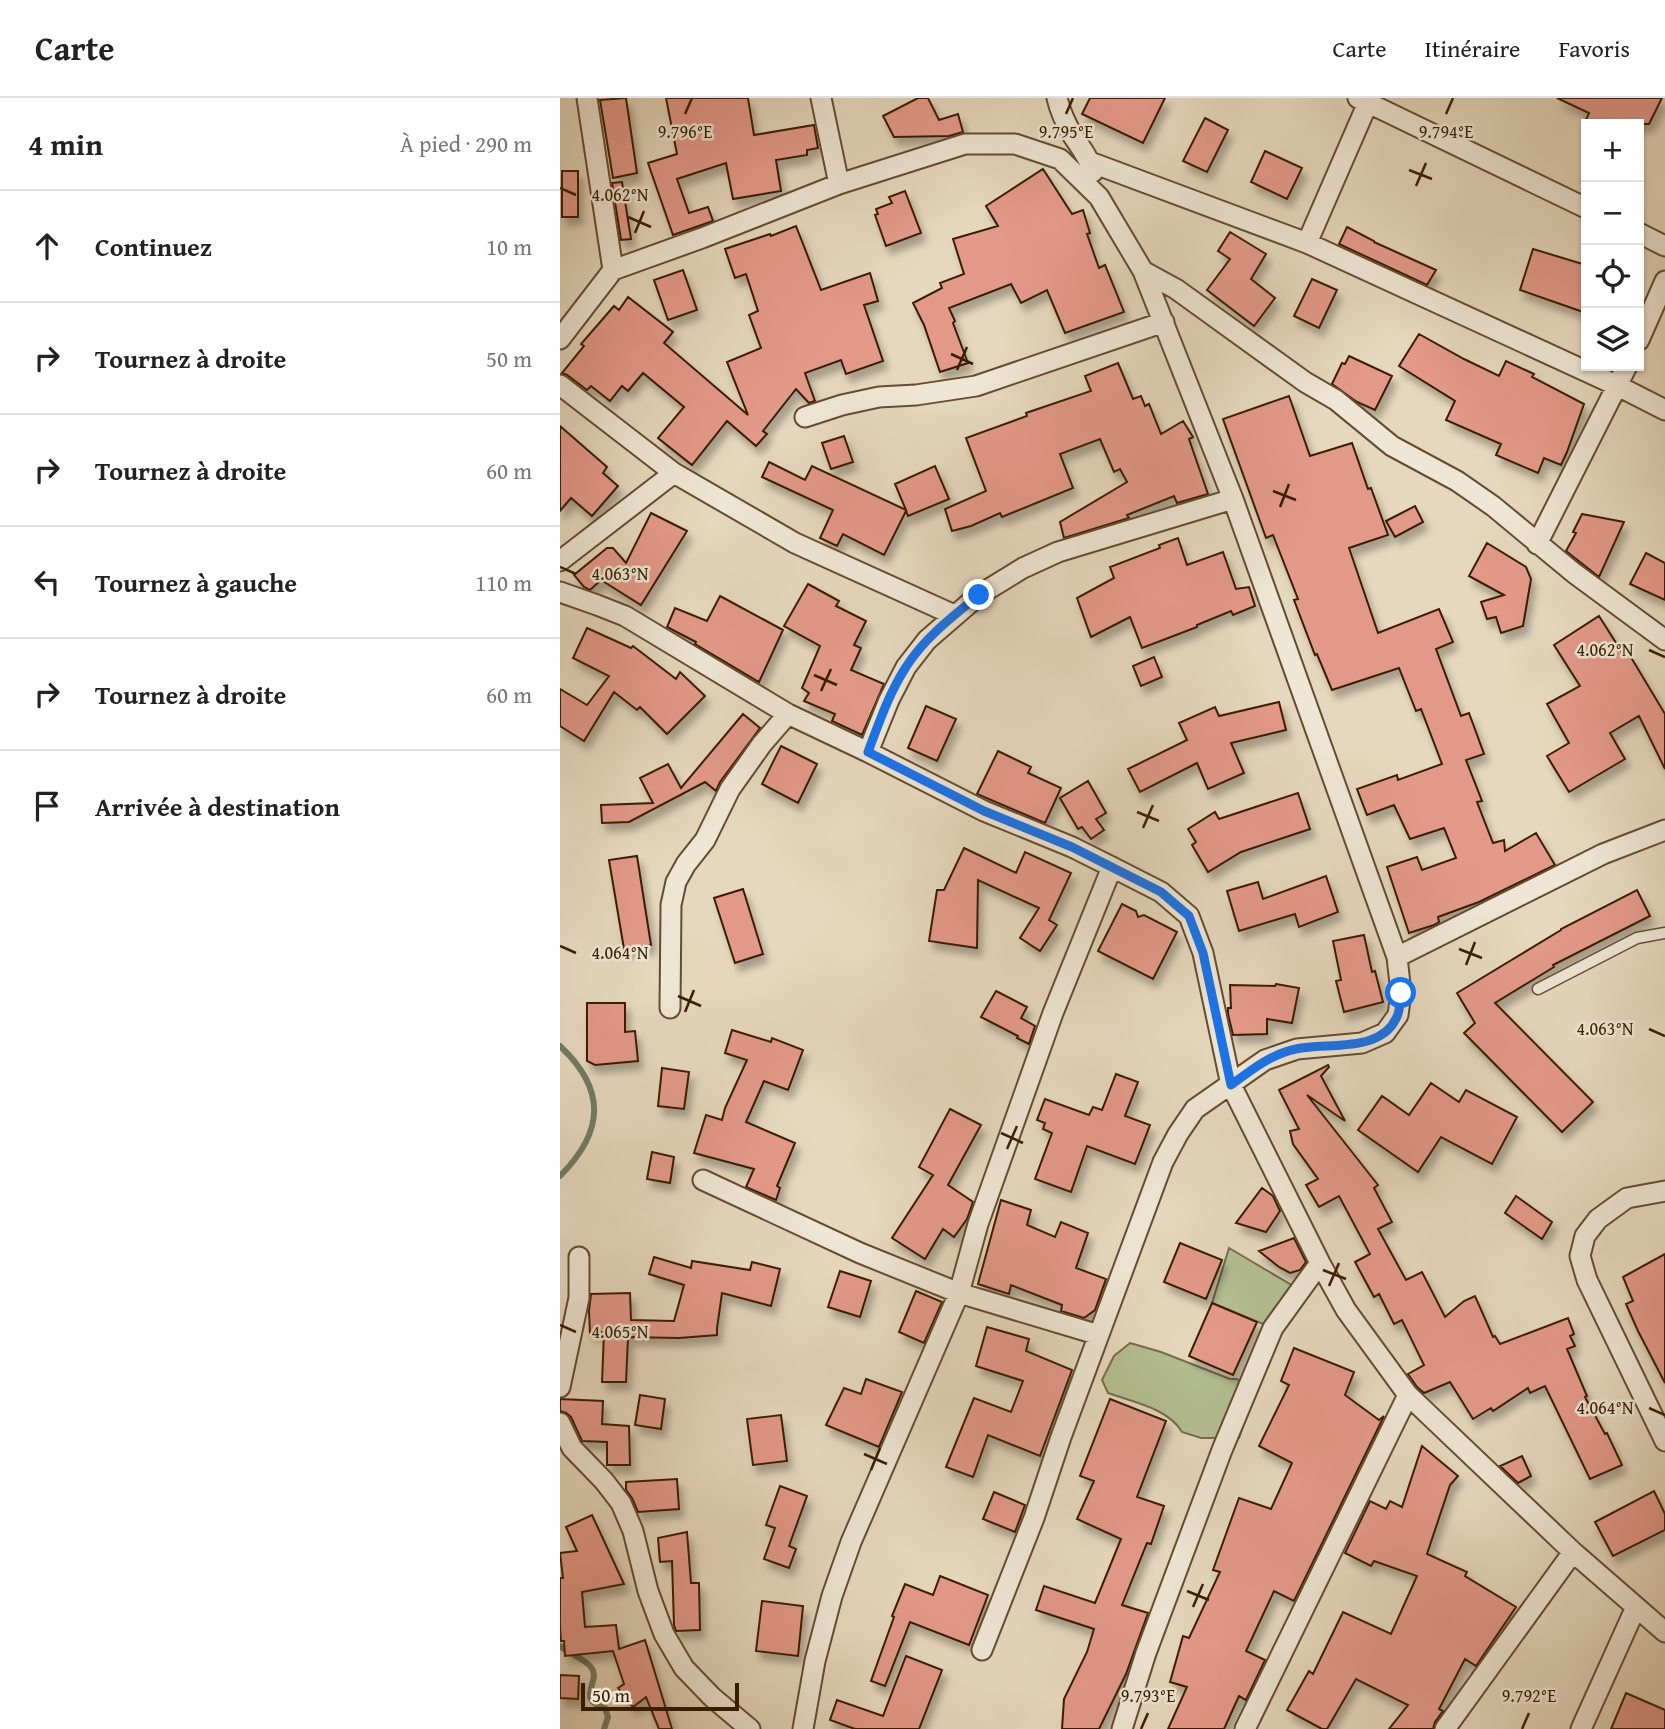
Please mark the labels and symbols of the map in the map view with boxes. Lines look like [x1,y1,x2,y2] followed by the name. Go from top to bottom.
[658,118,712,145] text: 9.796°E
[1039,118,1093,145] text: 9.795°E
[1419,118,1473,145] text: 9.794°E
[591,181,649,208] text: 4.062°N
[591,560,649,587] text: 4.063°N
[963,579,994,610] route end
[1576,636,1634,663] text: 4.062°N
[591,939,649,966] text: 4.064°N
[1385,977,1416,1008] route start
[1576,1015,1634,1042] text: 4.063°N
[591,1318,649,1345] text: 4.065°N
[1576,1394,1634,1421] text: 4.064°N
[581,1680,738,1712] scale bar
[1121,1682,1175,1709] text: 9.793°E
[1502,1682,1556,1709] text: 9.792°E

